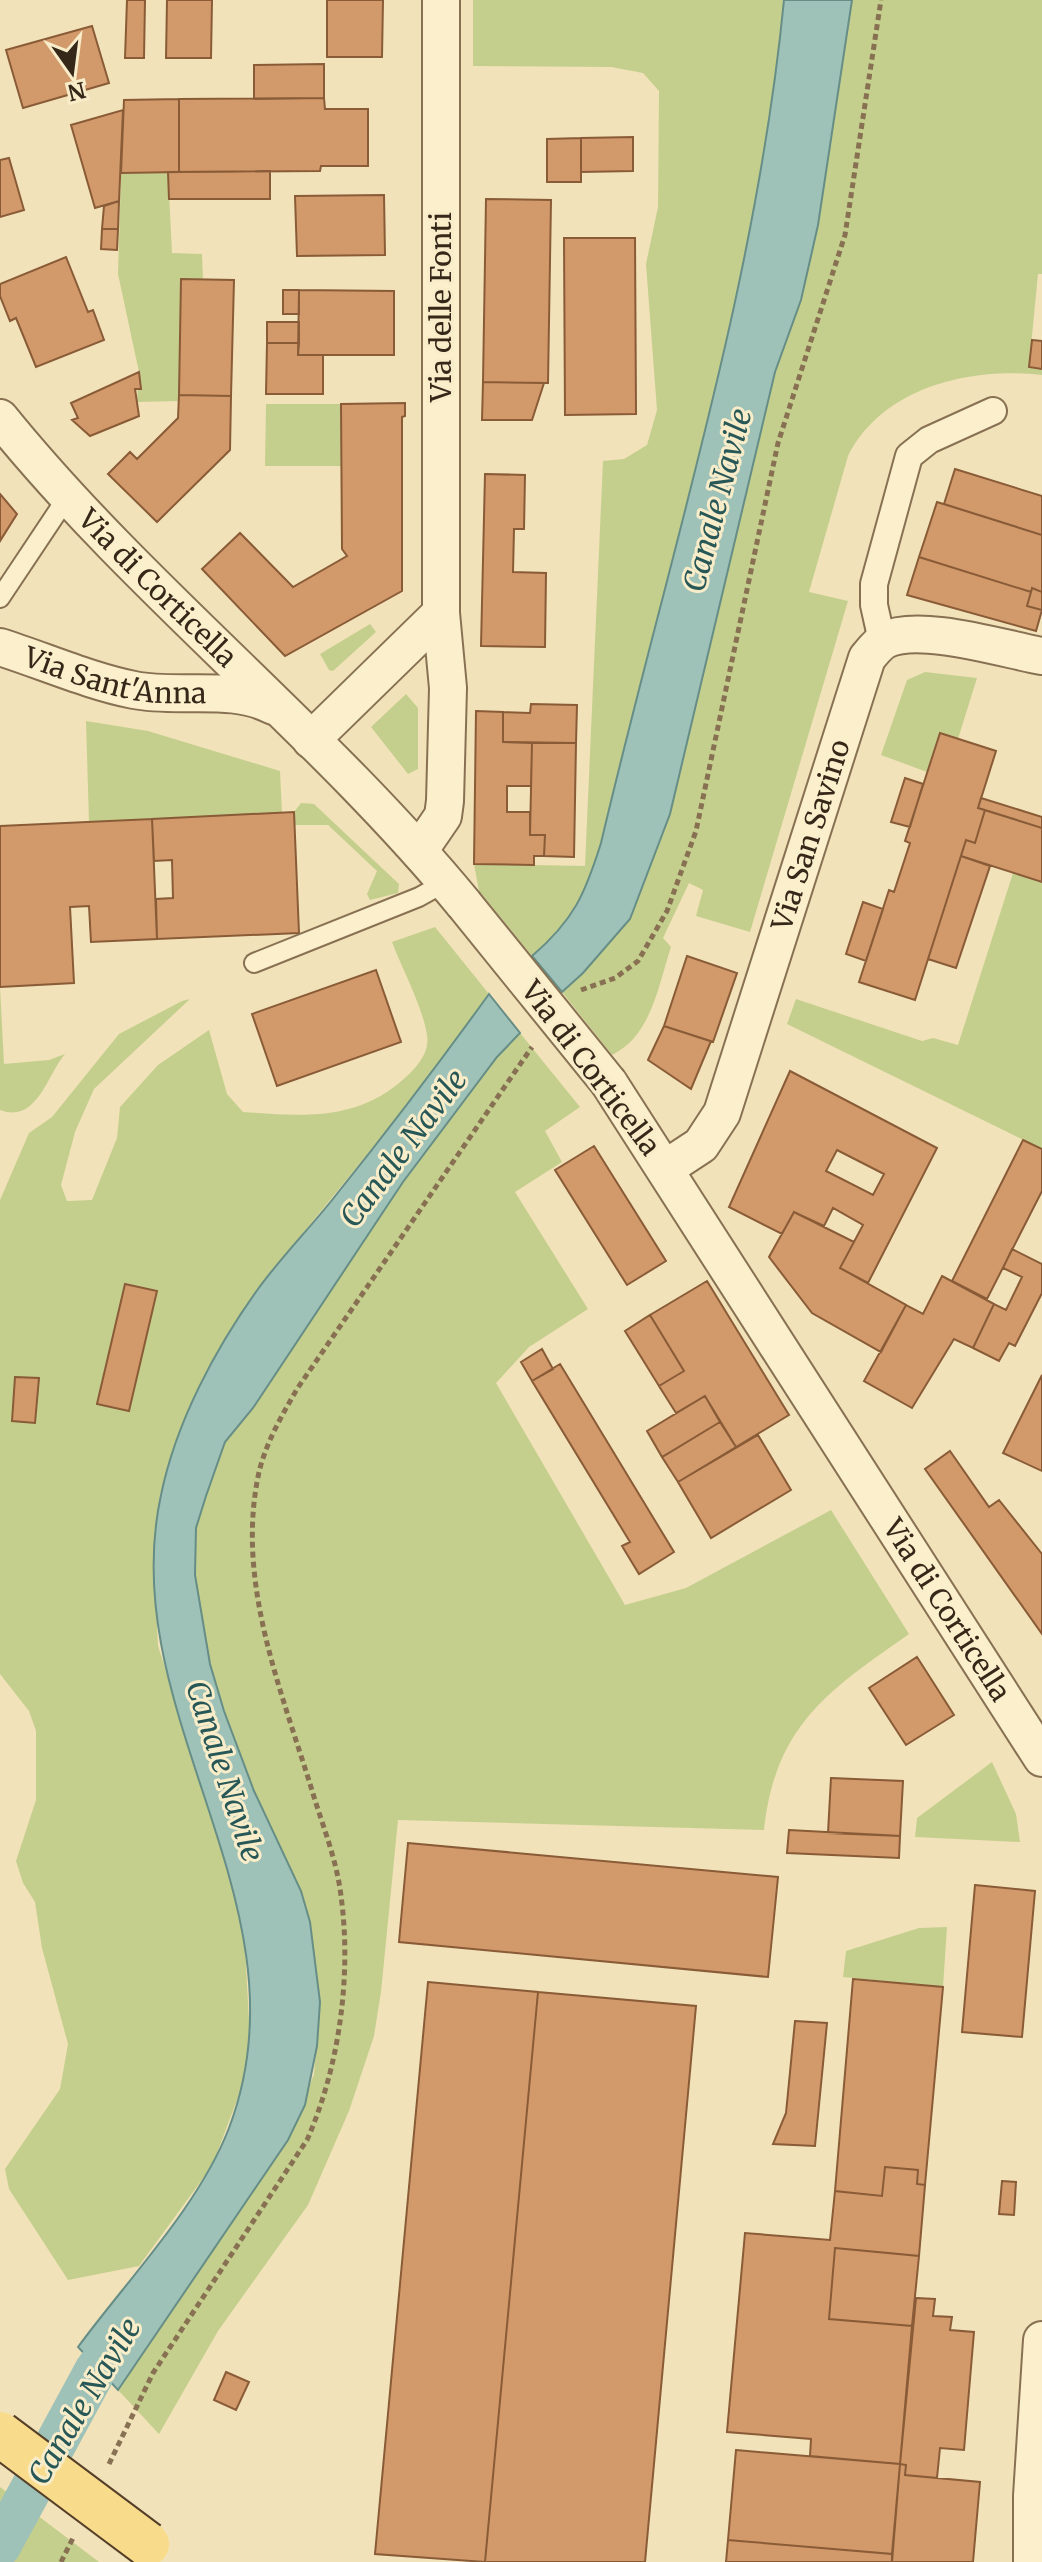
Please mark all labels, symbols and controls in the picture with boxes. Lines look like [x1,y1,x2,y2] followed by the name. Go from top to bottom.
[32,32,112,112] north arrow
[64,76,89,107] text: N
[423,212,459,403] street label: Via delle Fonti
[674,404,760,596] water label: Canale Navile
[70,500,245,675] street label: Via di Corticella
[18,638,206,711] street label: Via Sant'Anna
[763,735,858,936] street label: Via San Savino
[513,973,668,1163] street label: Via di Corticella
[331,1061,475,1235] water label: Canale Navile
[875,1511,1019,1708] street label: Via di Corticella
[178,1676,272,1866] water label: Canale Navile
[19,2311,149,2491] water label: Canale Navile

